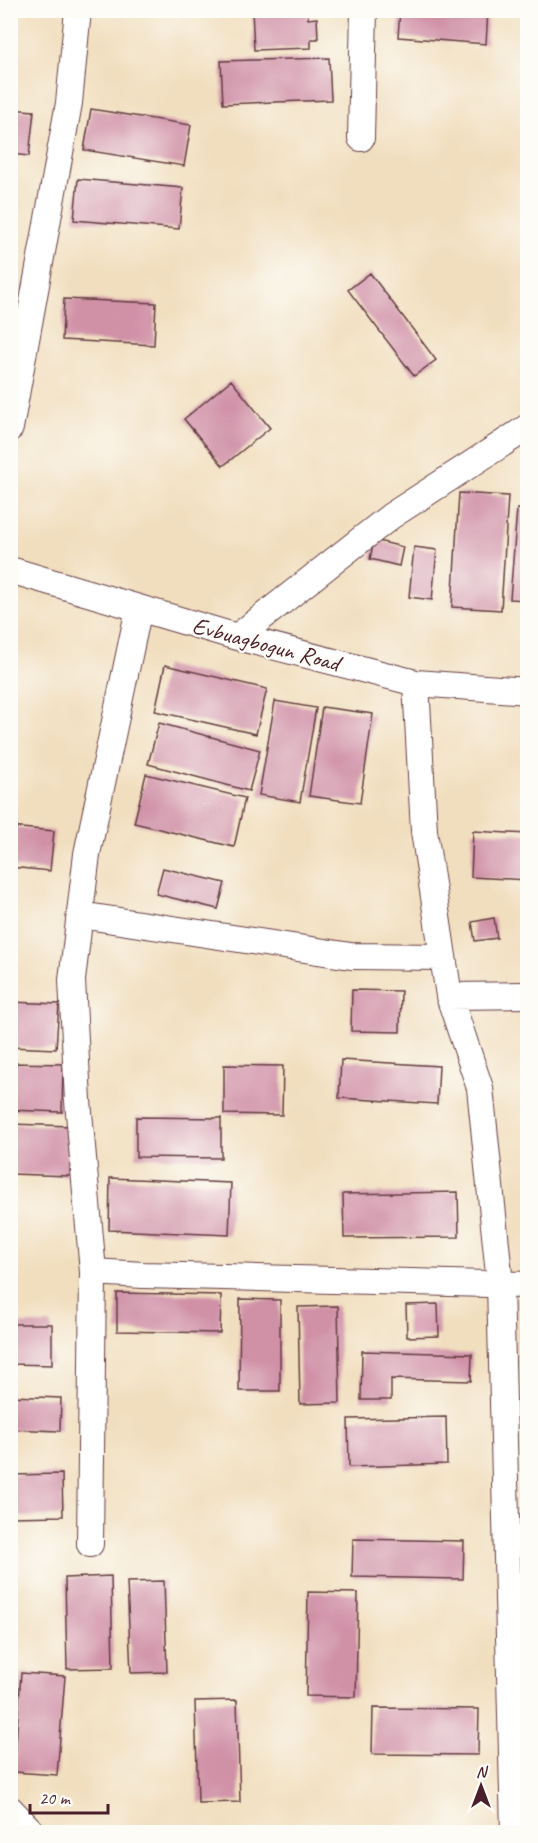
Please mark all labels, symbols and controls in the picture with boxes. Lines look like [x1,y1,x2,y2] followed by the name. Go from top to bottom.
[189,610,346,679] street label: Evbuagbogun Road
[451,1756,511,1816] north arrow
[476,1762,489,1782] text: N
[30,1777,108,1815] scale bar
[39,1787,72,1809] text: 20 m

